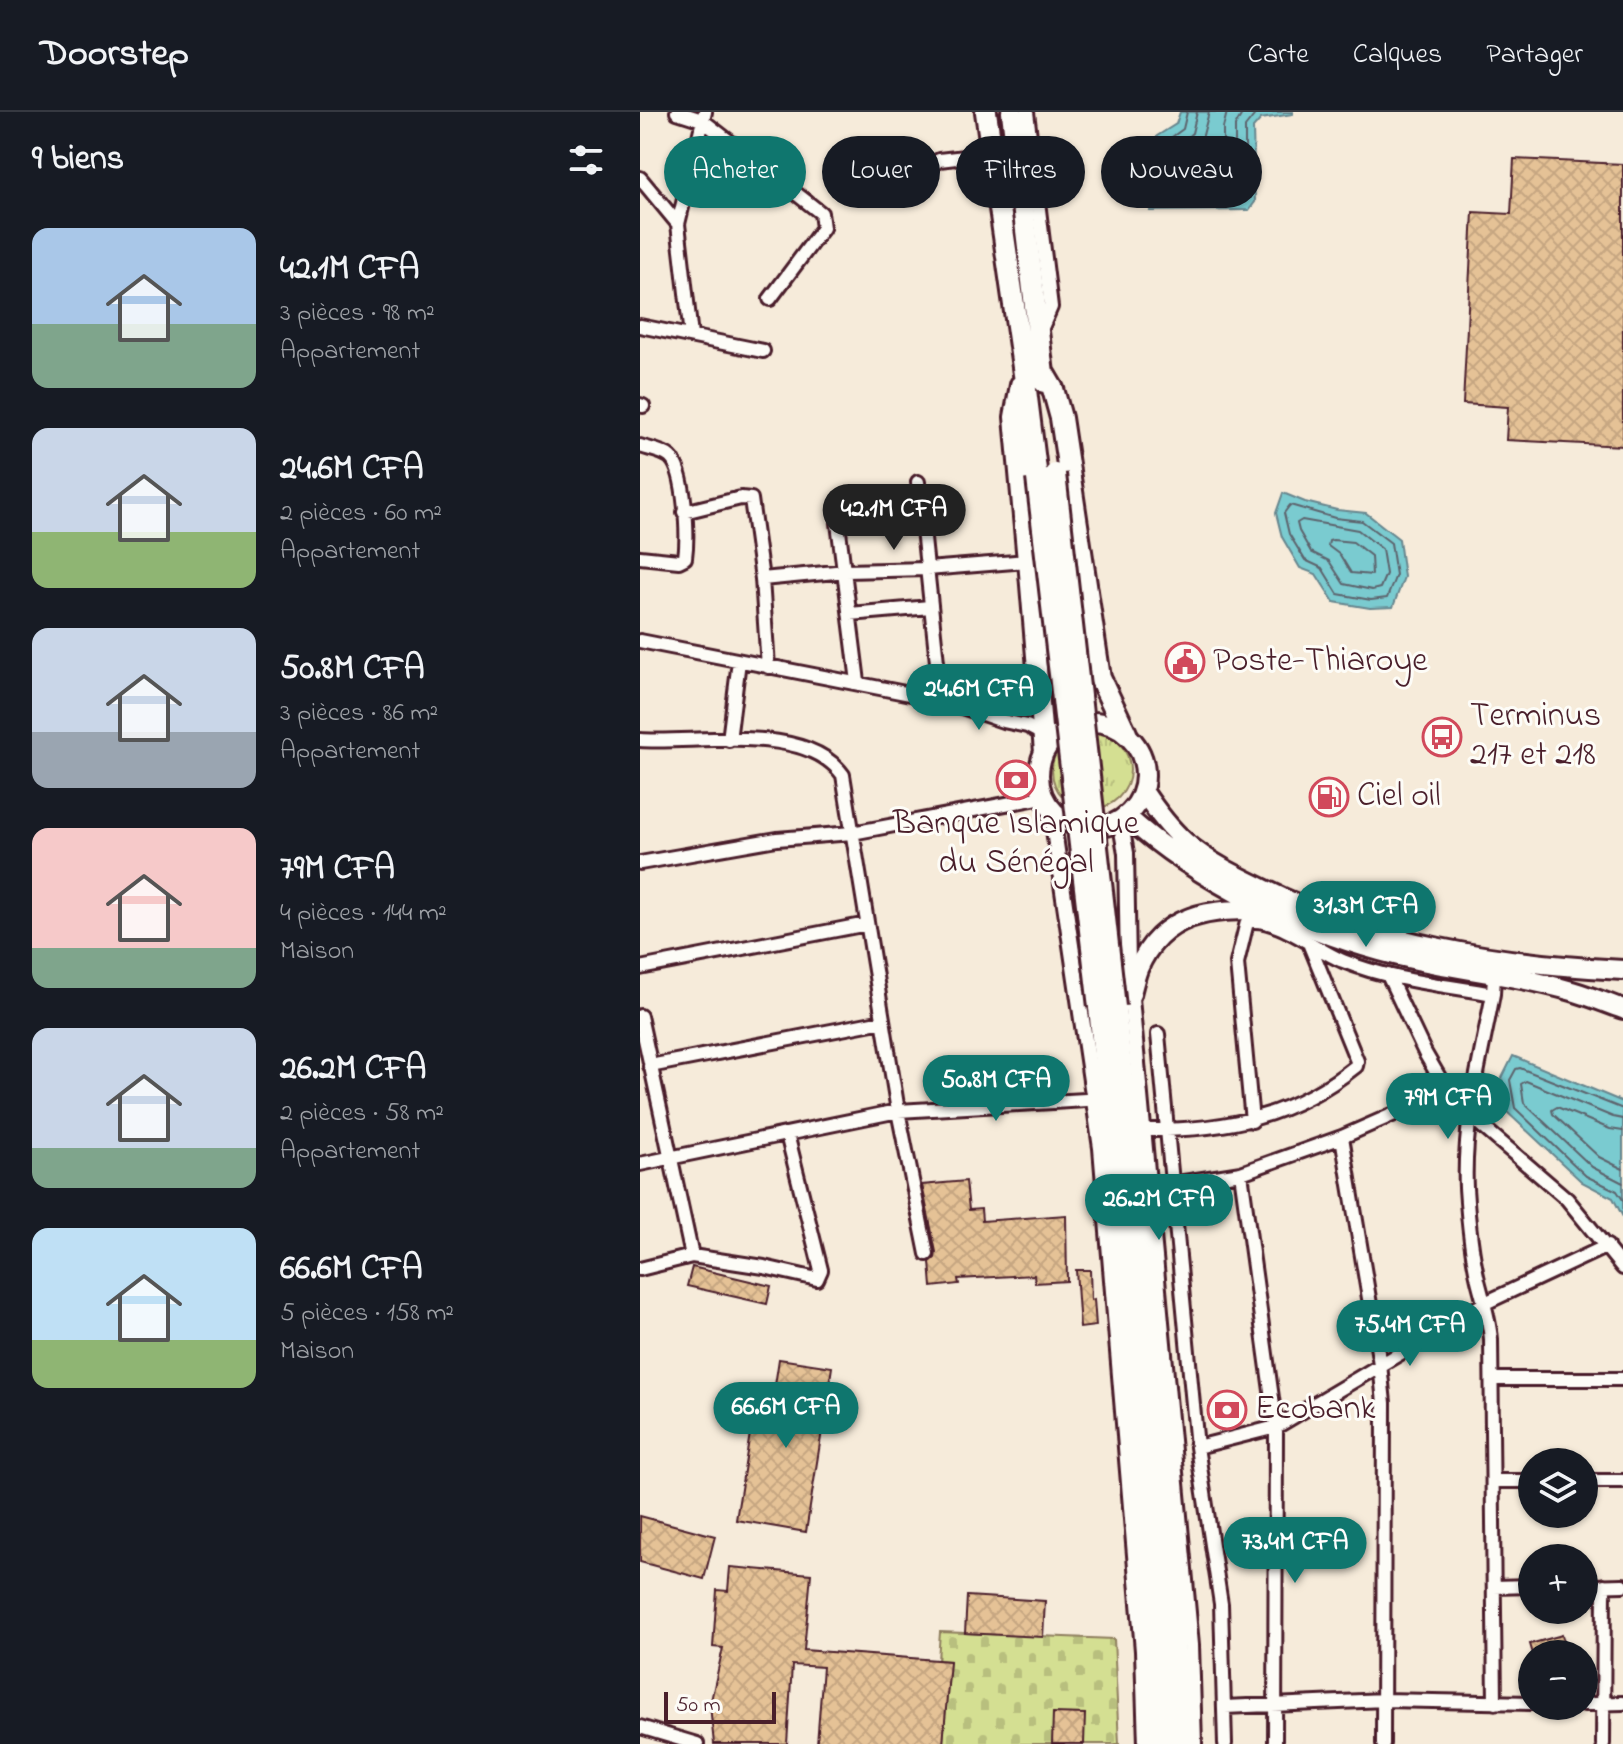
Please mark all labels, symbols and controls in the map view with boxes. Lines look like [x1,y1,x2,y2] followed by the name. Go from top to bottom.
[40,27,189,83] text: Doorstep
[1248,35,1309,76] text: Carte
[1353,35,1442,76] text: Calques
[1486,35,1583,76] text: Partager
[32,135,124,185] text: 9 biens
[664,136,806,208] chip: Acheter
[822,136,940,208] chip: Louer
[956,136,1085,208] chip: Filtres
[1101,136,1262,208] chip: Nouveau
[564,138,608,182] icon: filters
[280,245,419,295] text: 42.1M CFA
[96,260,192,356] icon: home
[280,295,435,333] text: 3 pièces · 98 m²
[280,333,420,371] text: Appartement
[280,445,424,495] text: 24.6M CFA
[96,460,192,556] icon: home
[802,484,986,552] pin: 42.1M CFA
[841,491,947,529] text: 42.1M CFA
[280,495,442,533] text: 2 pièces · 60 m²
[280,533,420,571] text: Appartement
[1213,637,1428,687] place label: Poste-Thiaroye
[1164,641,1206,683] public building icon: Poste-Thiaroye
[280,645,425,695] text: 50.8M CFA
[96,660,192,756] icon: home
[887,664,1071,732] pin: 24.6M CFA
[924,671,1034,709] text: 24.6M CFA
[1470,692,1601,781] place label: Terminus 217 et 218
[280,695,438,733] text: 3 pièces · 86 m²
[1421,716,1463,758] bus stop icon: Terminus 217 et 218
[280,733,420,771] text: Appartement
[995,759,1037,801] bank icon: Banque Islamique du Sénégal
[1357,772,1441,822] place label: Ciel oil
[1308,776,1350,818] fuel station icon: Ciel oil
[892,800,1140,889] place label: Banque Islamique du Sénégal
[280,845,395,895] text: 79M CFA
[96,860,192,956] icon: home
[1274,881,1458,949] pin: 31.3M CFA
[1314,888,1418,926] text: 31.3M CFA
[280,895,447,933] text: 4 pièces · 144 m²
[280,933,354,971] text: Maison
[280,1045,426,1095] text: 26.2M CFA
[904,1055,1088,1123] pin: 50.8M CFA
[96,1060,192,1156] icon: home
[941,1062,1051,1100] text: 50.8M CFA
[1374,1073,1522,1141] pin: 79M CFA
[1404,1080,1492,1118] text: 79M CFA
[280,1095,444,1133] text: 2 pièces · 58 m²
[280,1133,420,1171] text: Appartement
[1067,1174,1251,1242] pin: 26.2M CFA
[1103,1181,1215,1219] text: 26.2M CFA
[280,1245,423,1295] text: 66.6M CFA
[96,1260,192,1356] icon: home
[280,1295,454,1333] text: 5 pièces · 158 m²
[1318,1300,1502,1368] pin: 75.4M CFA
[1354,1307,1466,1345] text: 75.4M CFA
[280,1333,354,1371] text: Maison
[694,1382,878,1450] pin: 66.6M CFA
[1255,1385,1375,1435] place label: Ecobank
[731,1389,841,1427] text: 66.6M CFA
[1206,1389,1248,1431] bank icon: Ecobank
[1518,1448,1598,1720] map controls
[1518,1448,1598,1528] button: layers
[1203,1517,1387,1585] pin: 73.4M CFA
[1242,1524,1348,1562] text: 73.4M CFA
[1518,1544,1598,1624] button: +
[1518,1640,1598,1720] button: −
[664,1688,776,1724] scale bar
[676,1690,721,1722] text: 50 m

